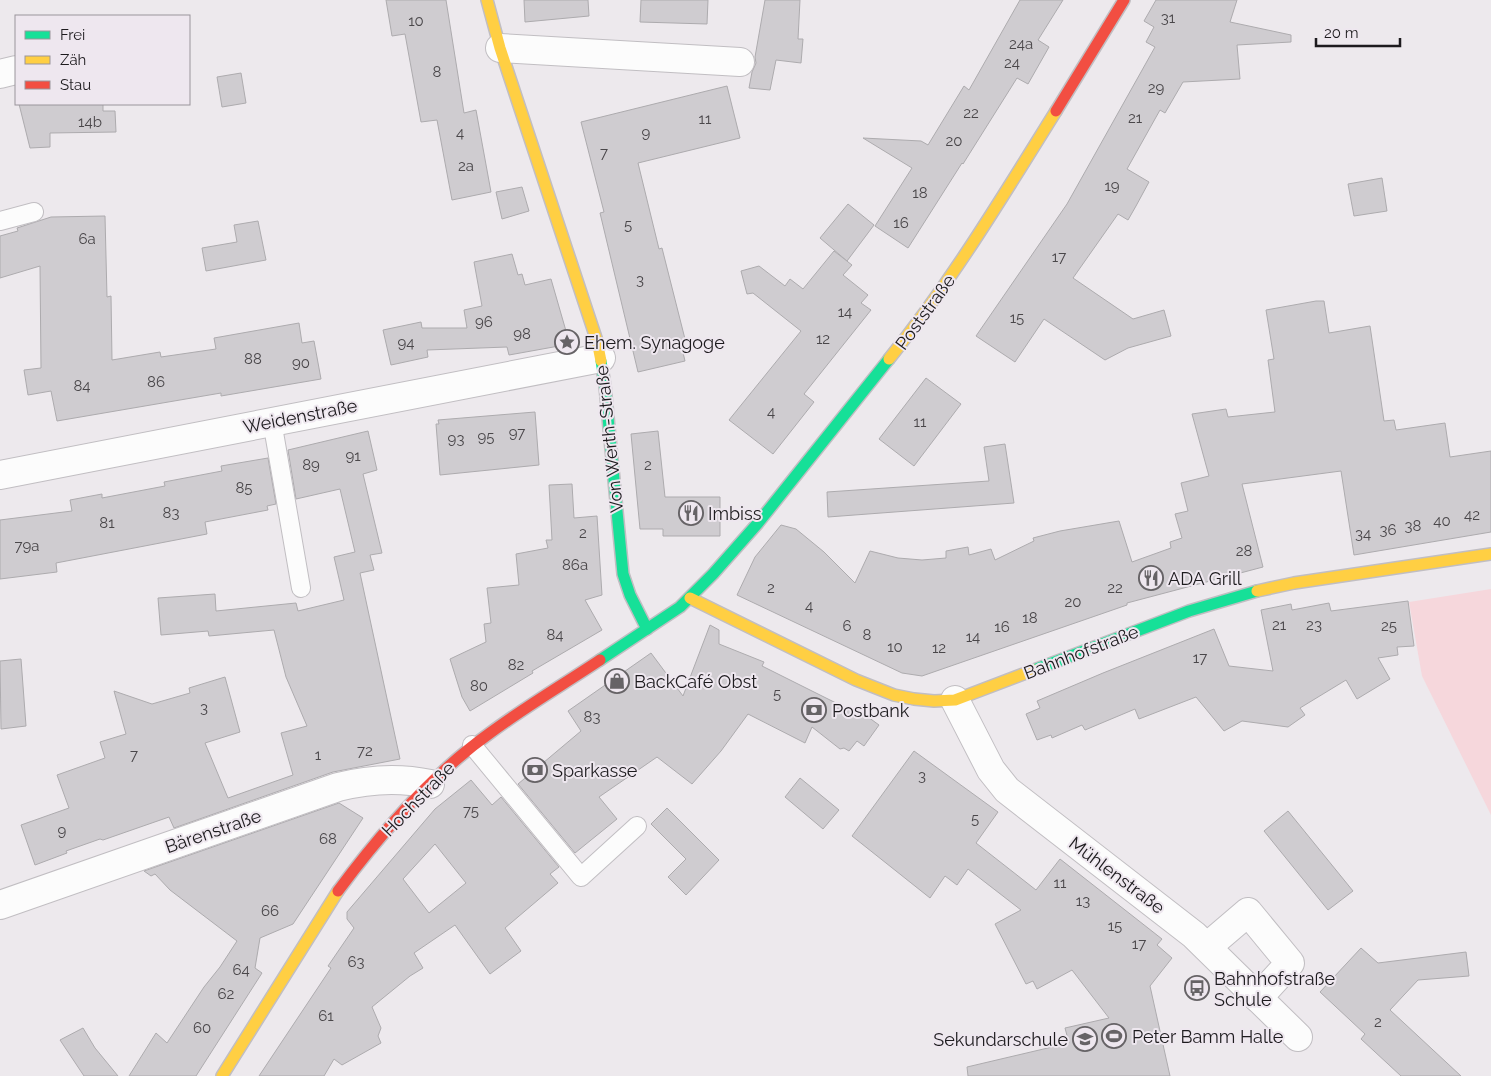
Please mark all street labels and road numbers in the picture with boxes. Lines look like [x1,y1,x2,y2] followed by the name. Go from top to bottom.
[891,270,960,354] street label: Poststraße
[591,364,627,514] street label: Von Werth-Straße
[241,395,359,437] street label: Weidenstraße
[1021,620,1142,683] street label: Bahnhofstraße
[377,757,459,841] street label: Hochstraße
[162,805,264,857] street label: Bärenstraße
[1065,832,1169,918] street label: Mühlenstraße

